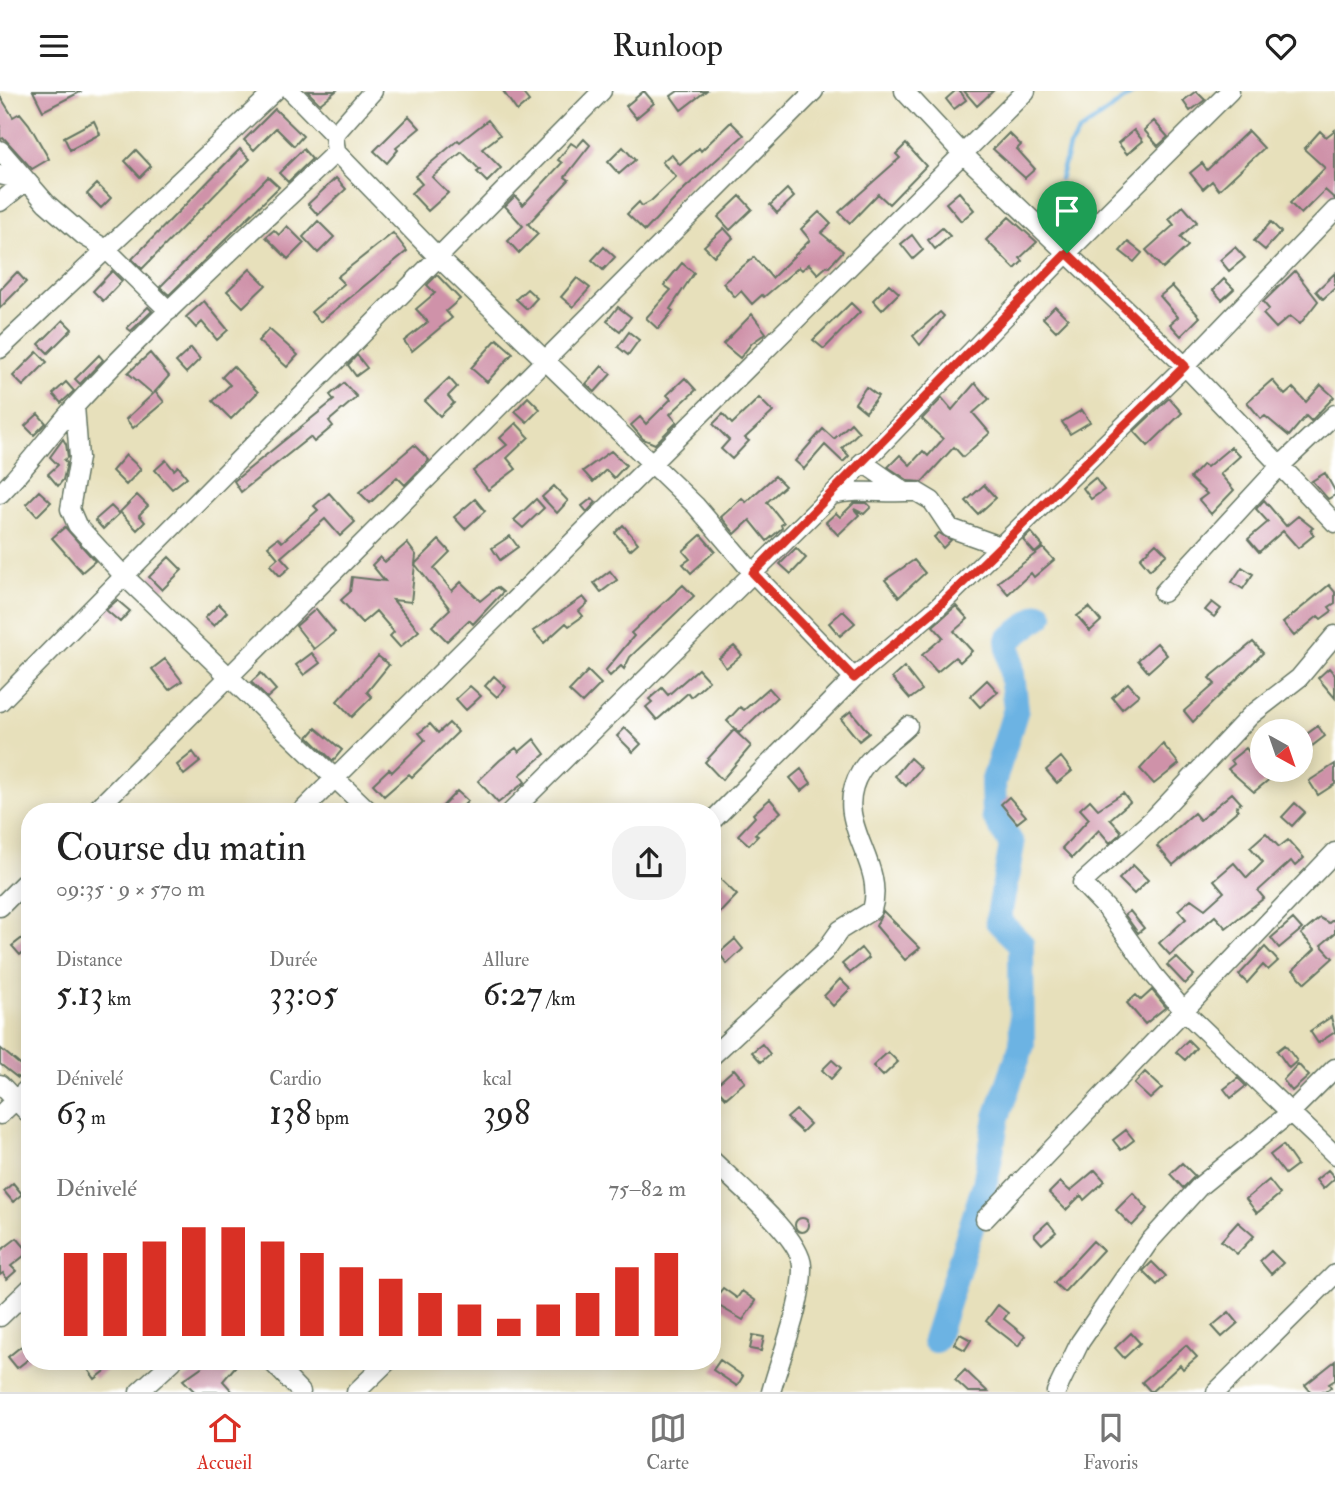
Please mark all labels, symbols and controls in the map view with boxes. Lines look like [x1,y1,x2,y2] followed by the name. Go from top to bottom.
[612,26,723,66] text: Runloop
[35,27,73,65] icon: menu
[1262,27,1300,65] icon: heart
[1037,181,1097,253] pin
[1048,192,1086,230] icon: arrive
[1250,719,1312,782] north arrow
[1250,719,1313,782] map controls
[56,824,306,872] text: Course du matin
[612,826,686,900] button: share
[56,874,205,903] text: 09:35 · 9 × 570 m
[56,948,122,972] text: Distance
[269,948,318,972] text: Durée
[483,948,529,972] text: Allure
[56,972,104,1016] text: 5.13
[269,972,338,1016] text: 33:05
[483,972,543,1016] text: 6:27
[104,987,131,1011] text: km
[543,987,575,1011] text: /km
[56,1067,123,1091] text: Dénivelé
[269,1067,321,1091] text: Cardio
[483,1067,512,1091] text: kcal
[56,1091,87,1135] text: 63
[269,1091,312,1135] text: 138
[483,1091,530,1135] text: 398
[87,1106,106,1130] text: m
[312,1106,349,1130] text: bpm
[56,1174,137,1203] text: Dénivelé
[609,1174,686,1203] text: 75–82 m
[197,1409,252,1475] tab: Accueil
[646,1409,689,1475] tab: Carte
[1083,1409,1138,1475] tab: Favoris

